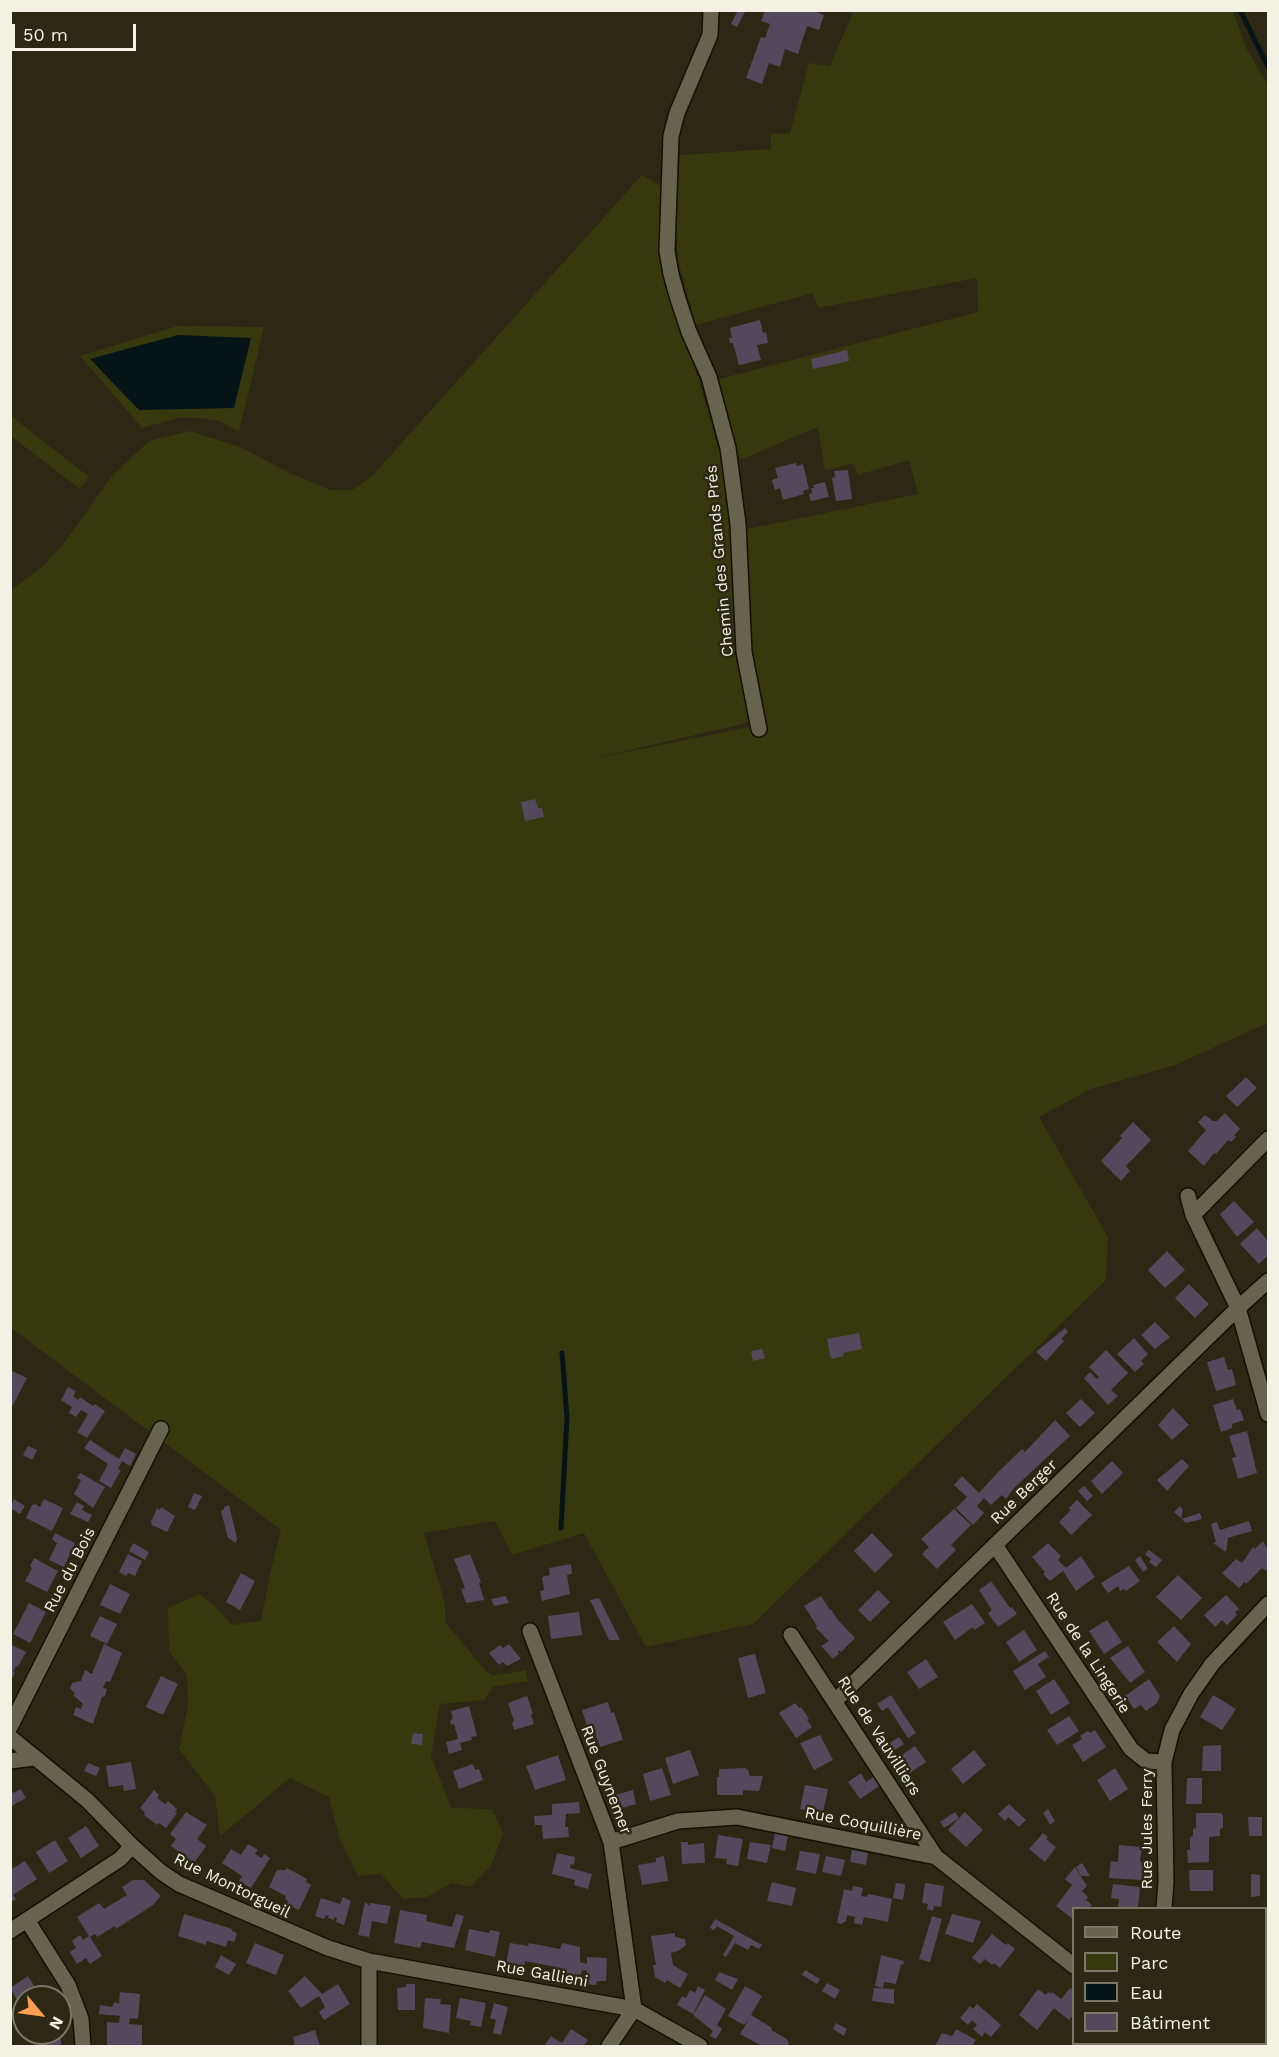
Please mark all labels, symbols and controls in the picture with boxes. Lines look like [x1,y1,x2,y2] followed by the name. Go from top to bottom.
[15,12,140,50] scale bar
[23,24,68,45] text: 50 m
[702,464,738,658] street label: Chemin des Grands Prés
[987,1456,1061,1528] street label: Rue Berger
[40,1524,100,1616] street label: Rue du Bois
[1042,1589,1134,1717] street label: Rue de la Lingerie
[833,1673,925,1799] street label: Rue de Vauvilliers
[576,1723,636,1837] street label: Rue Guynemer
[1137,1768,1157,1890] street label: Rue Jules Ferry
[803,1803,923,1845] street label: Rue Coquillière
[171,1850,293,1922] street label: Rue Montorgueil
[1072,1907,1267,2045] legend
[1130,1922,1182,1943] text: Route
[1130,1952,1168,1973] text: Parc
[494,1956,590,1992] street label: Rue Gallieni
[1130,1982,1163,2003] text: Eau
[12,1985,72,2045] north arrow
[1130,2012,1210,2033] text: Bâtiment
[45,2013,68,2033] text: N

